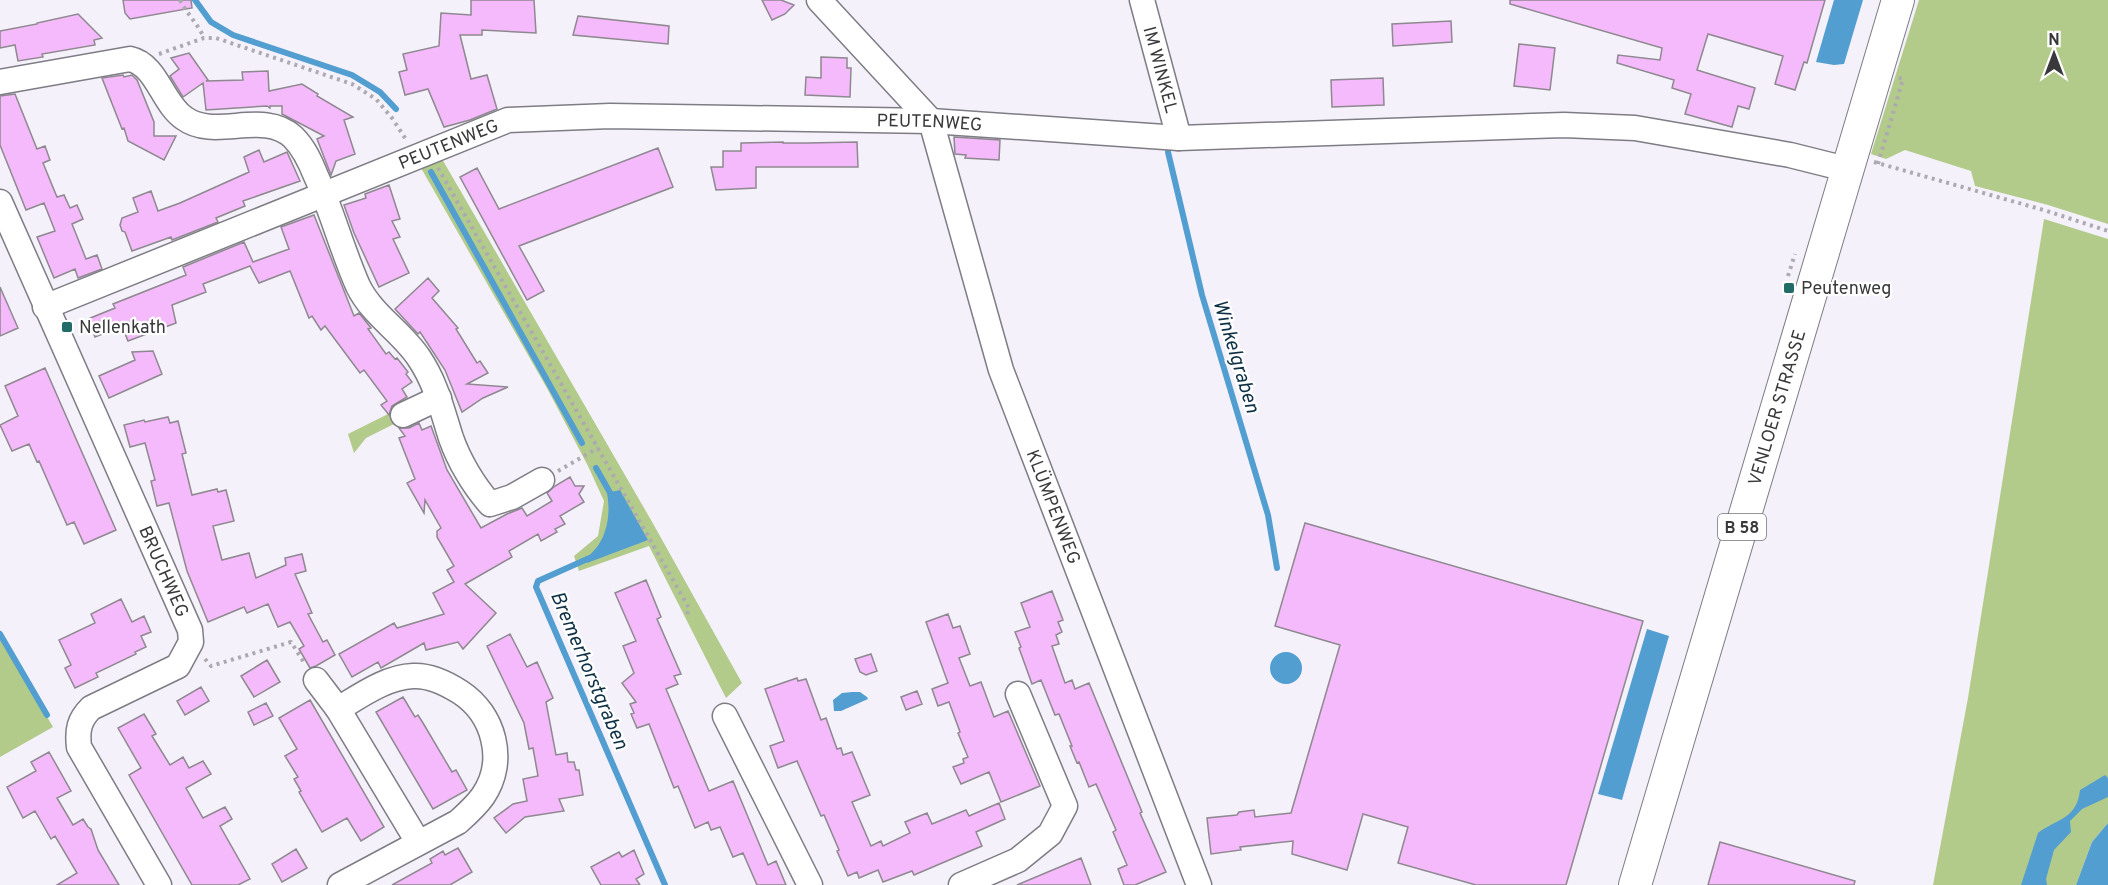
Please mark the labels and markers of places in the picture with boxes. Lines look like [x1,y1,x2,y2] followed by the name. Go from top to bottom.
[1801,278,1892,301] place label: Peutenweg
[1782,281,1796,295] marker: Peutenweg
[79,317,166,340] place label: Nellenkath
[60,320,74,334] marker: Nellenkath

